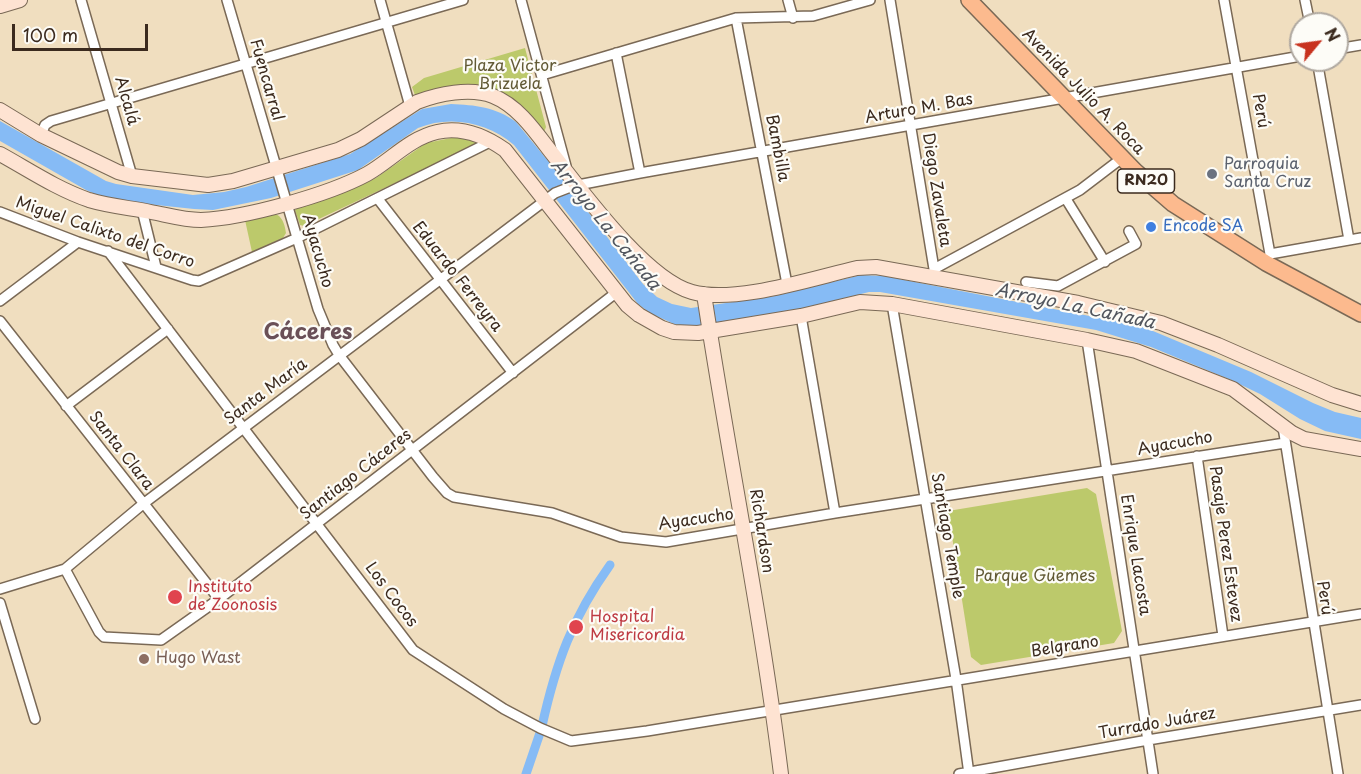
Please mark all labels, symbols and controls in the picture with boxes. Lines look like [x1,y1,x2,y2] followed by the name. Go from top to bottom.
[15,12,152,50] scale bar
[1289,12,1349,72] north arrow
[23,21,78,48] text: 100 m
[1319,23,1347,46] text: N
[1018,25,1148,159] street label: Avenida Julio A. Roca
[245,37,287,123] street label: Fuencarral
[464,57,556,95] park label: Plaza Victor Brizuela
[110,74,142,128] street label: Alcalá
[864,90,974,128] street label: Arturo M. Bas
[1248,92,1272,130] street label: Perú
[761,113,793,183] street label: Bambilla
[917,131,955,249] street label: Diego Zavaleta
[546,155,664,295] water label: Arroyo La Cañada
[1224,155,1311,193] place label: Parroquia Santa Cruz
[1205,167,1219,181] marker: Parroquia Santa Cruz
[1118,169,1174,193] road number: RN20
[13,193,197,273] street label: Miguel Calixto del Corro
[297,212,337,290] street label: Ayacucho
[1163,217,1243,237] place label: Encode SA
[408,218,506,336] street label: Eduardo Ferreyra
[1144,220,1158,234] marker: Encode SA
[993,280,1157,334] water label: Arroyo La Cañada
[263,320,353,346] district label: Cáceres
[221,355,311,429] street label: Santa María
[84,408,158,494] street label: Santa Clara
[297,426,415,524] street label: Santiago Cáceres
[1136,428,1214,460] street label: Ayacucho
[1205,465,1245,623] street label: Pasaje Perez Estevez
[926,472,968,600] street label: Santiago Temple
[745,488,777,574] street label: Richardson
[1116,493,1154,617] street label: Enrique Lacosta
[657,505,735,535] street label: Ayacucho
[361,559,421,631] street label: Los Cocos
[975,567,1095,587] park label: Parque Güemes
[188,578,277,616] place label: Instituto de Zoonosis
[1312,579,1336,617] street label: Perú
[166,588,184,606] marker: Instituto de Zoonosis
[590,608,685,646] place label: Hospital Misericordia
[567,618,585,636] marker: Hospital Misericordia
[1030,632,1100,662] street label: Belgrano
[156,649,241,669] place label: Hugo Wast
[137,652,151,666] marker: Hugo Wast
[1097,704,1217,744] street label: Turrado Juárez

